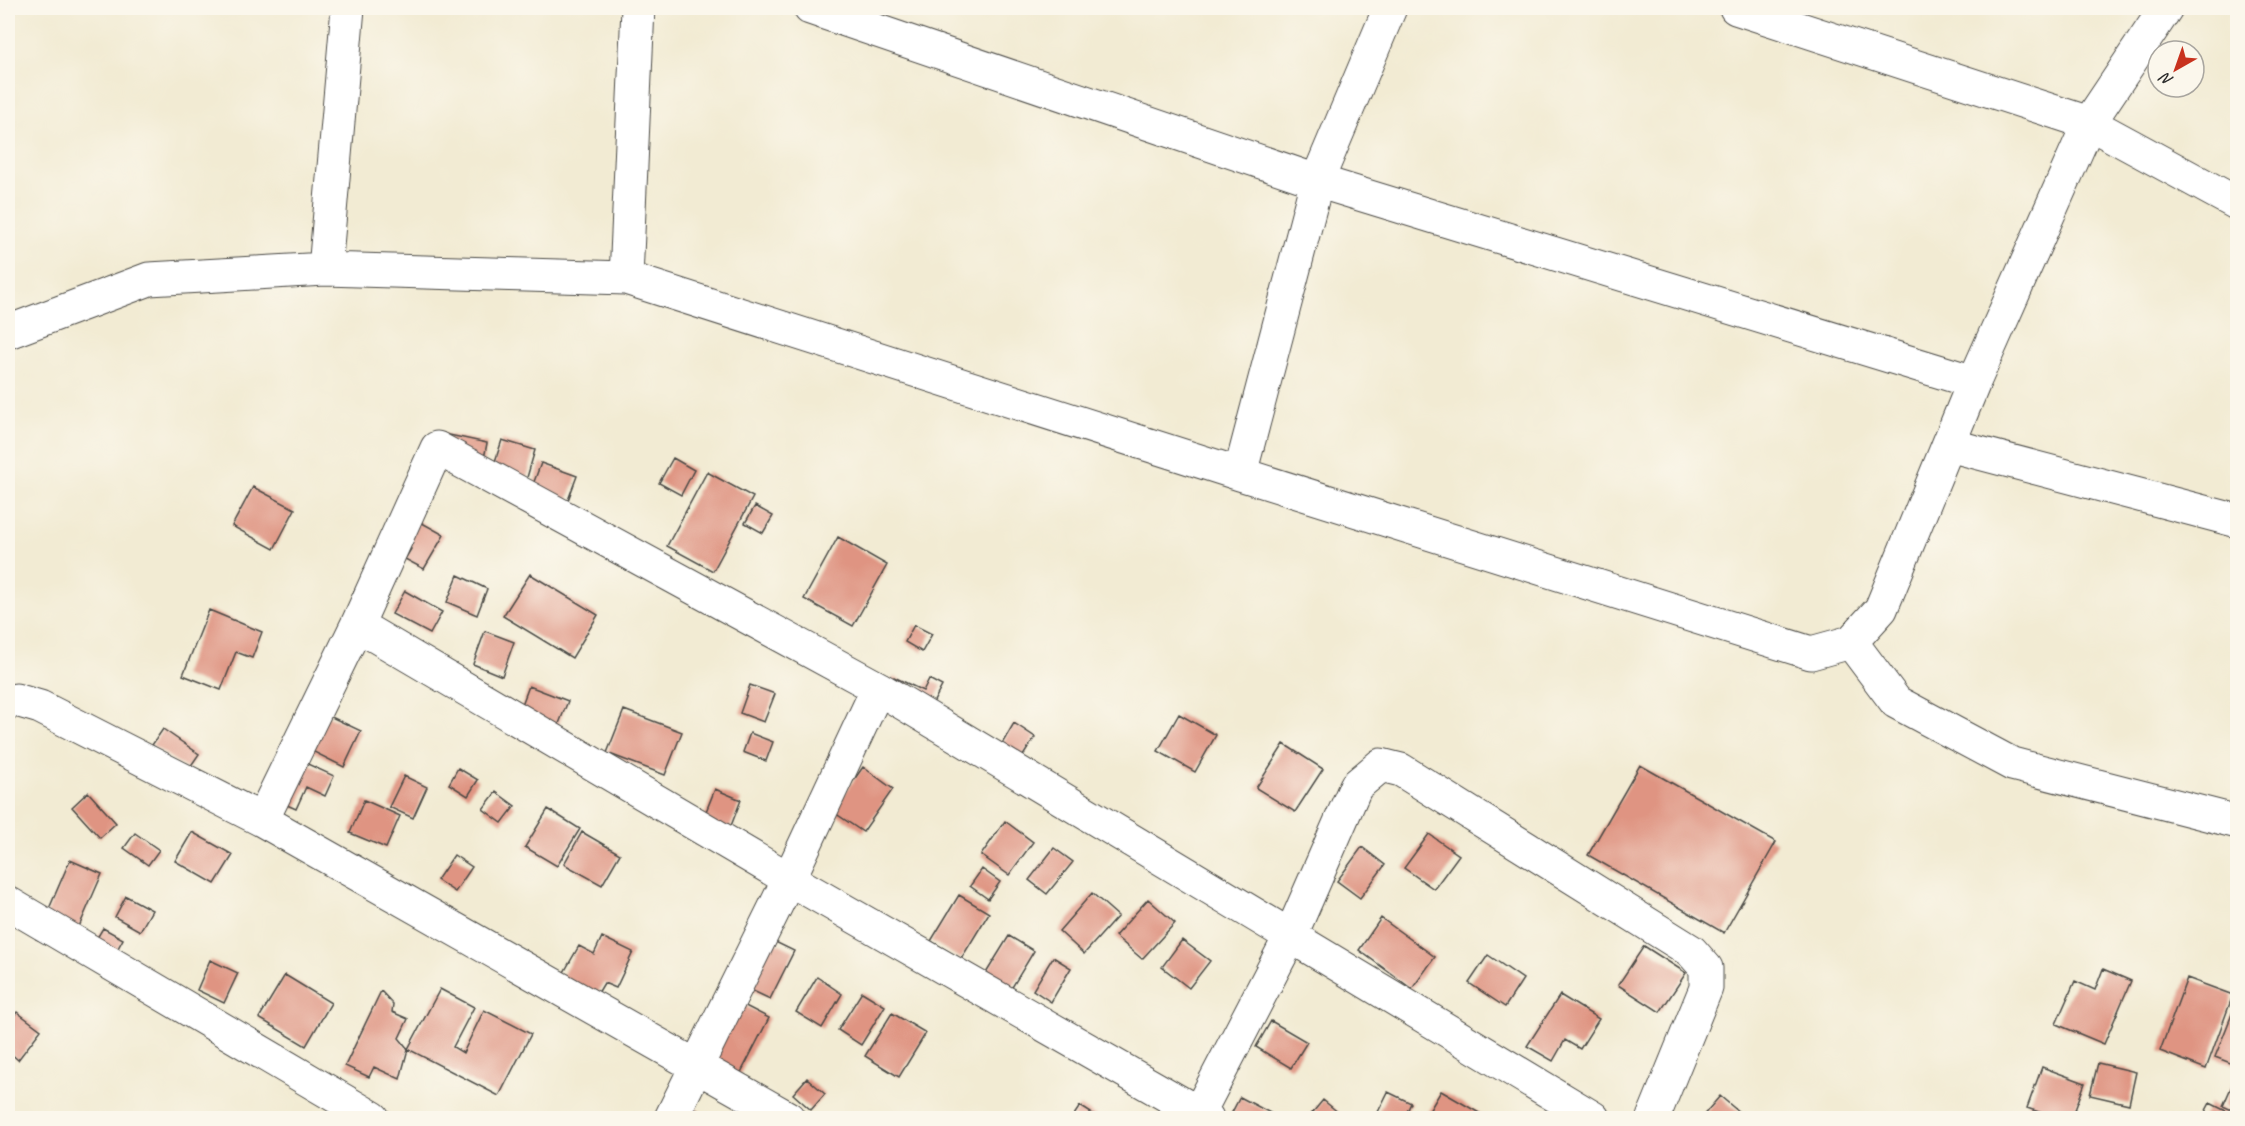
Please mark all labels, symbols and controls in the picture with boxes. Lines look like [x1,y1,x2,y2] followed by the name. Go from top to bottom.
[2146,39,2206,99] north arrow
[2154,67,2177,91] text: N

